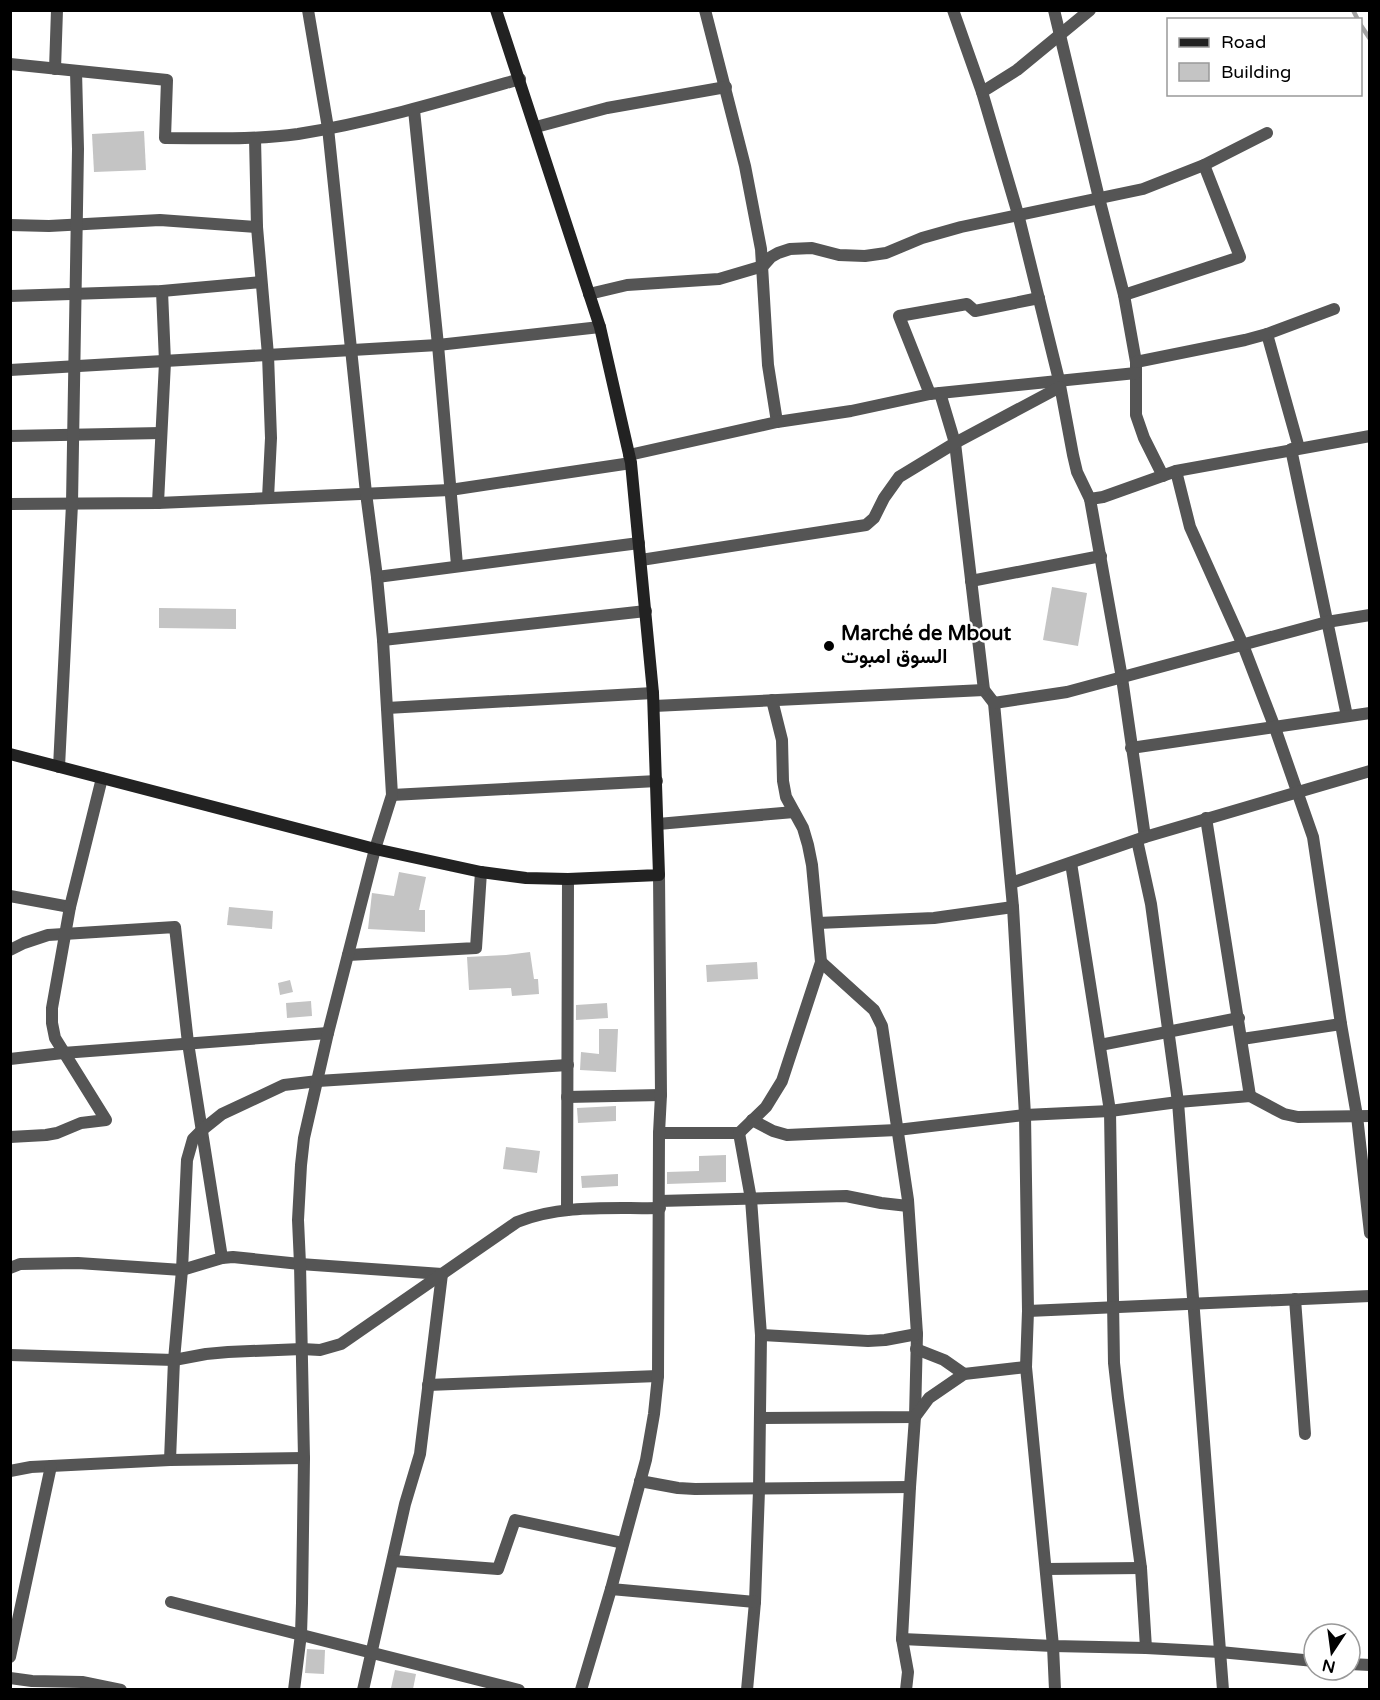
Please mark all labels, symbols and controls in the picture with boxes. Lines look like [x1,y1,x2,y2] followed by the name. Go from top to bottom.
[1167,18,1362,96] legend
[1221,31,1266,53] text: Road
[1221,61,1291,83] text: Building
[841,622,1011,669] place label: Marché de Mbout السوق امبوت
[822,639,836,653] marker: Marché de Mbout السوق امبوت
[1302,1622,1362,1682] north arrow
[1320,1654,1337,1677] text: N

